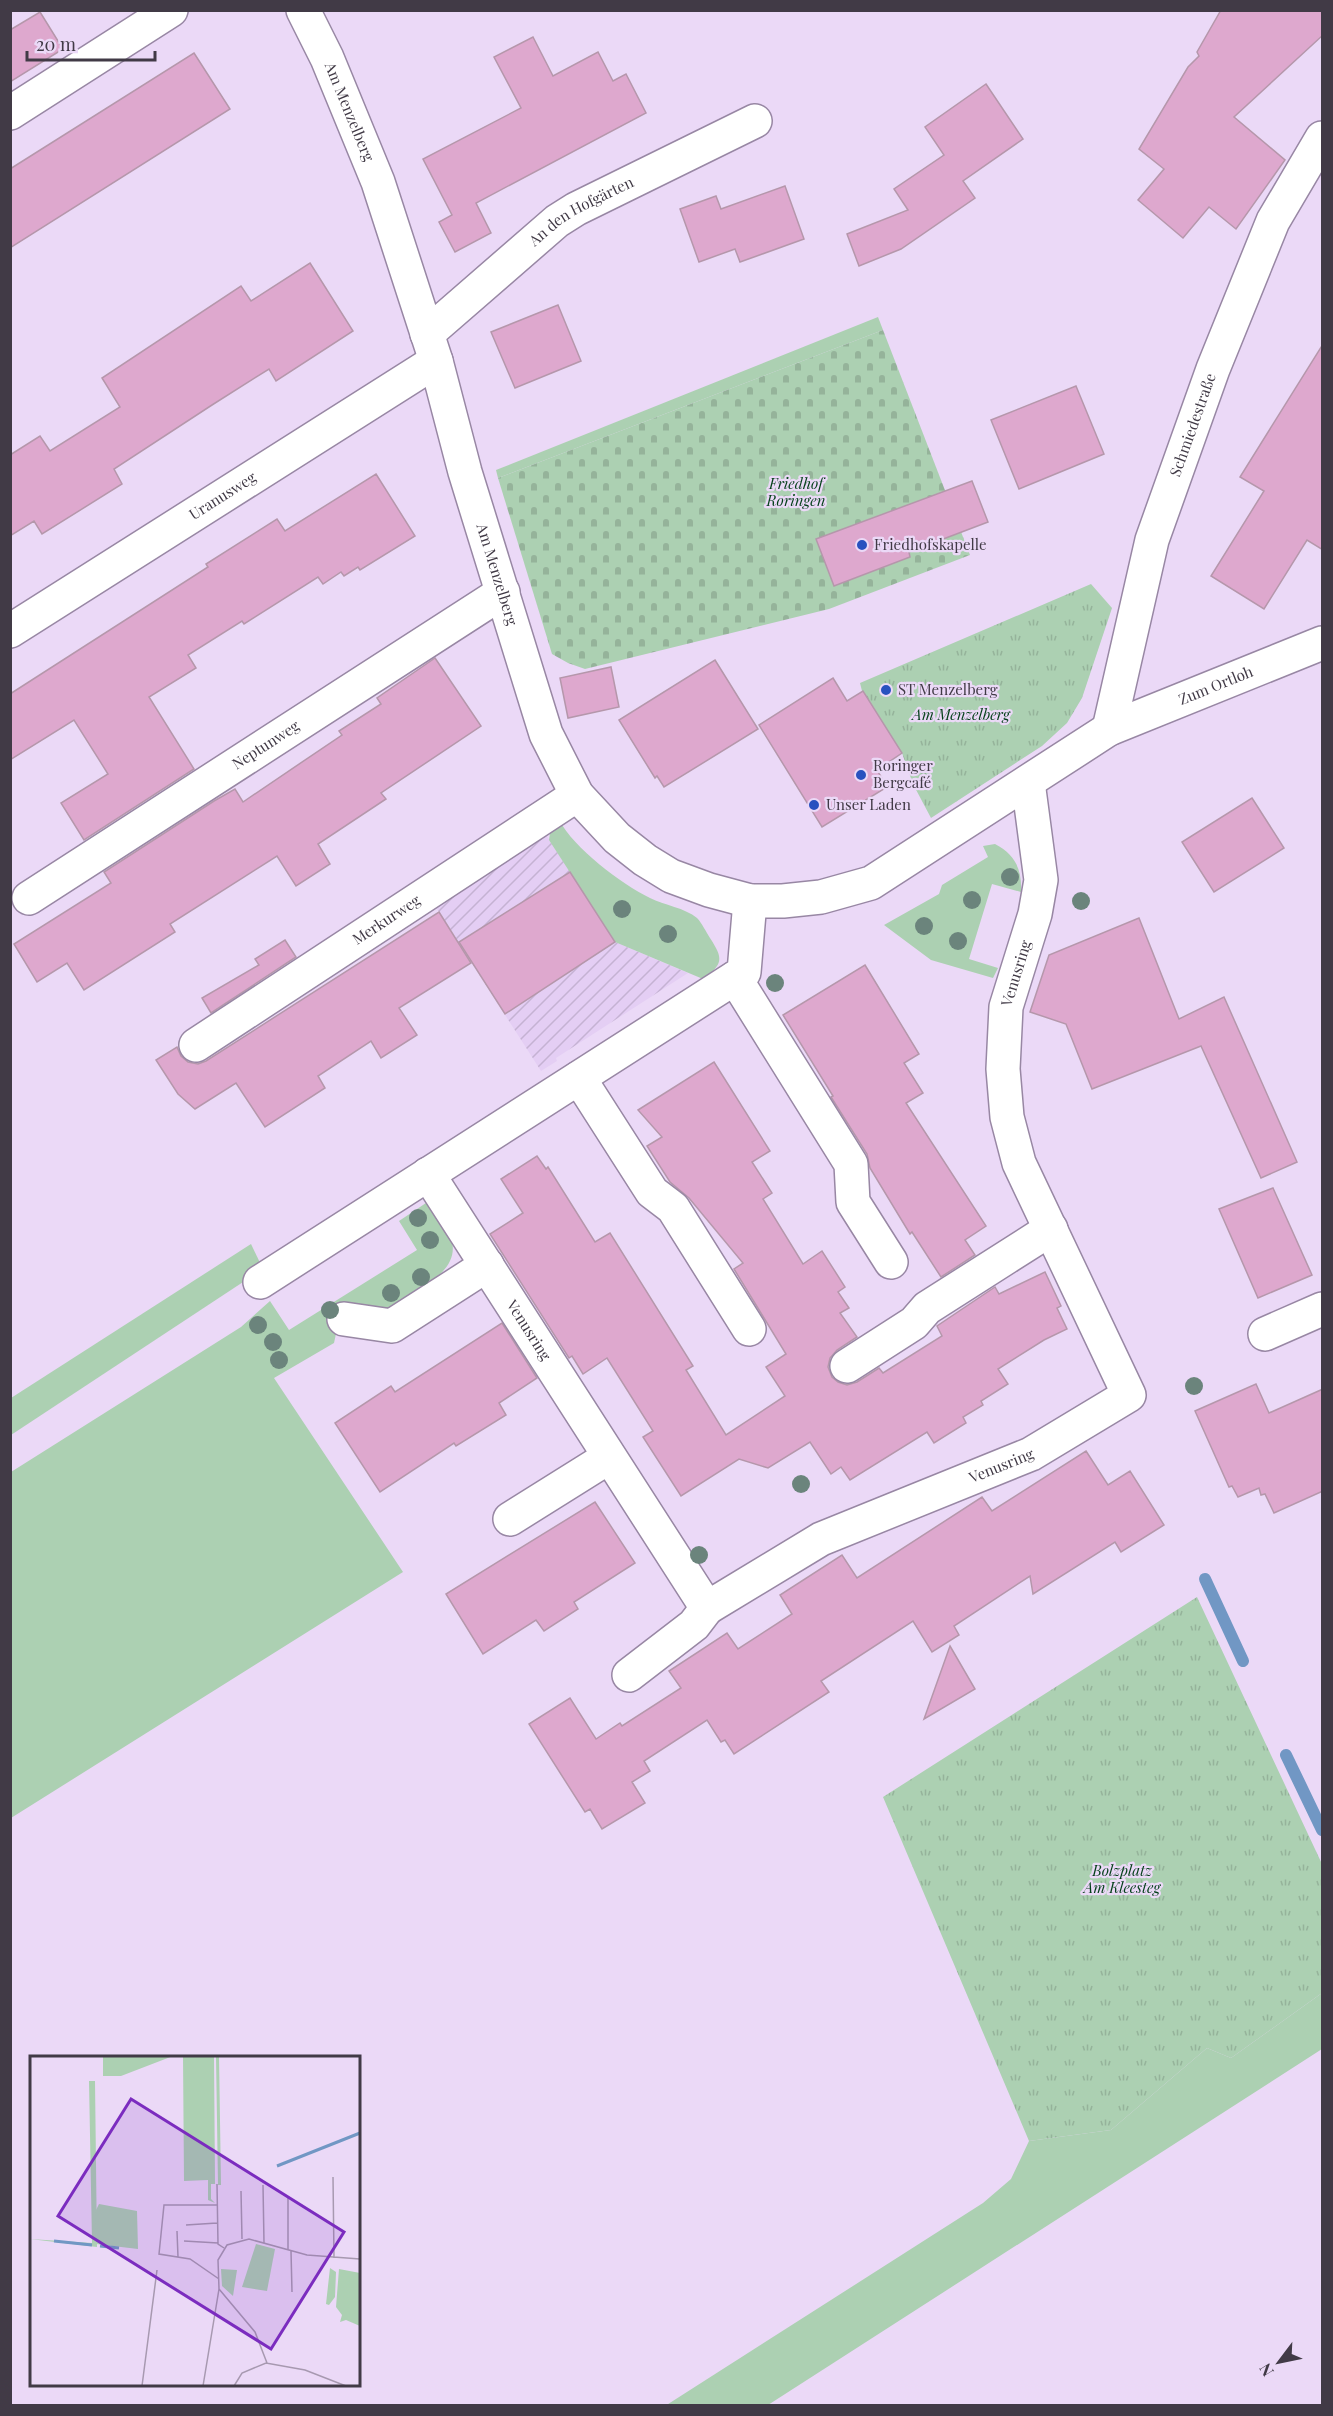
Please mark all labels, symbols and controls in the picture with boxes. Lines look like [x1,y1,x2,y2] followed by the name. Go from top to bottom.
[27,24,154,62] scale bar
[36,32,76,56] text: 20 m
[320,58,379,164] street label: Am Menzelberg
[523,171,636,251] street label: An den Hofgärten
[1164,370,1220,479] street label: Schmiedestraße
[185,467,260,524] street label: Uranusweg
[766,473,826,510] park label: Friedhof Roringen
[472,520,523,628] street label: Am Menzelberg
[874,534,987,554] place label: Friedhofskapelle
[855,538,869,552] marker: Friedhofskapelle
[1175,661,1256,709] street label: Zum Ortloh
[898,679,998,699] place label: ST Menzelberg
[879,683,893,697] marker: ST Menzelberg
[910,704,1011,724] park label: Am Menzelberg
[228,715,303,773] street label: Neptunweg
[873,755,933,792] place label: Roringer Bergcafé
[854,768,868,782] marker: Roringer Bergcafé
[826,794,911,814] place label: Unser Laden
[807,798,821,812] marker: Unser Laden
[348,889,424,949] street label: Merkurweg
[996,937,1035,1010] street label: Venusring
[502,1295,556,1364] street label: Venusring
[965,1443,1037,1487] street label: Venusring
[1082,1860,1161,1897] park label: Bolzplatz Am Kleesteg
[30,2056,360,2386] inset map
[1249,2332,1309,2392] north arrow
[1254,2359,1278,2381] text: N

